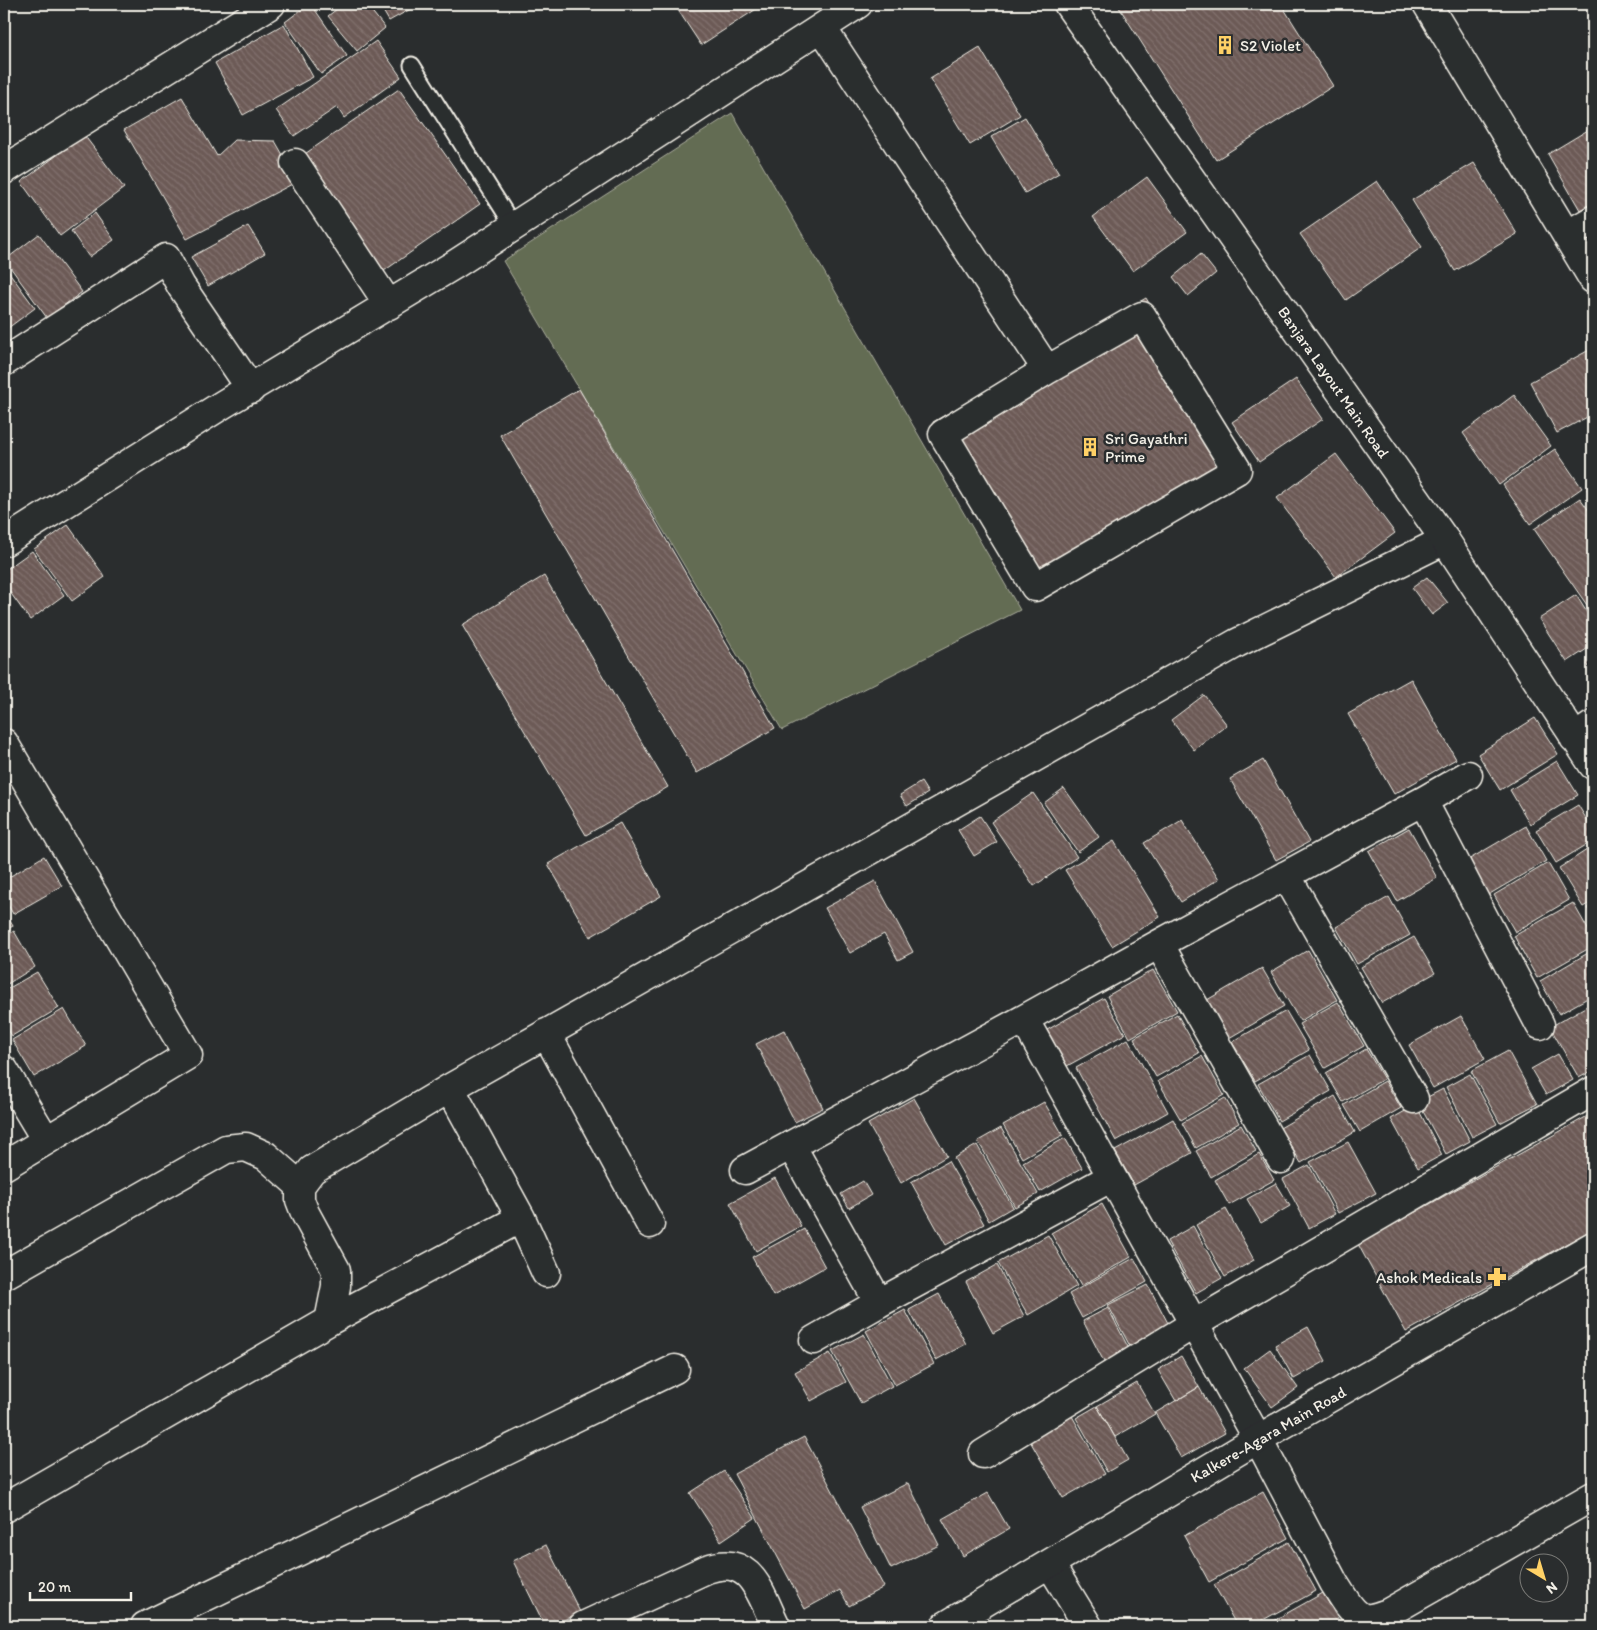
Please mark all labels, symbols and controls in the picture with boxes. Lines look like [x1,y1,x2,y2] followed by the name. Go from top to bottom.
[1214,34,1236,56] building icon: S2 Violet
[1240,36,1301,55] place label: S2 Violet
[1274,303,1393,462] street label: Banjara Layout Main Road
[1105,429,1188,466] place label: Sri Gayathri Prime
[1079,436,1101,458] building icon: Sri Gayathri Prime
[1486,1266,1508,1288] pharmacy icon: Ashok Medicals
[1376,1268,1482,1287] place label: Ashok Medicals
[1187,1382,1350,1487] street label: Kalkere-Agara Main Road
[1520,1552,1570,1602] north arrow
[30,1570,131,1602] scale bar
[38,1578,72,1596] text: 20 m
[1543,1578,1561,1597] text: N

